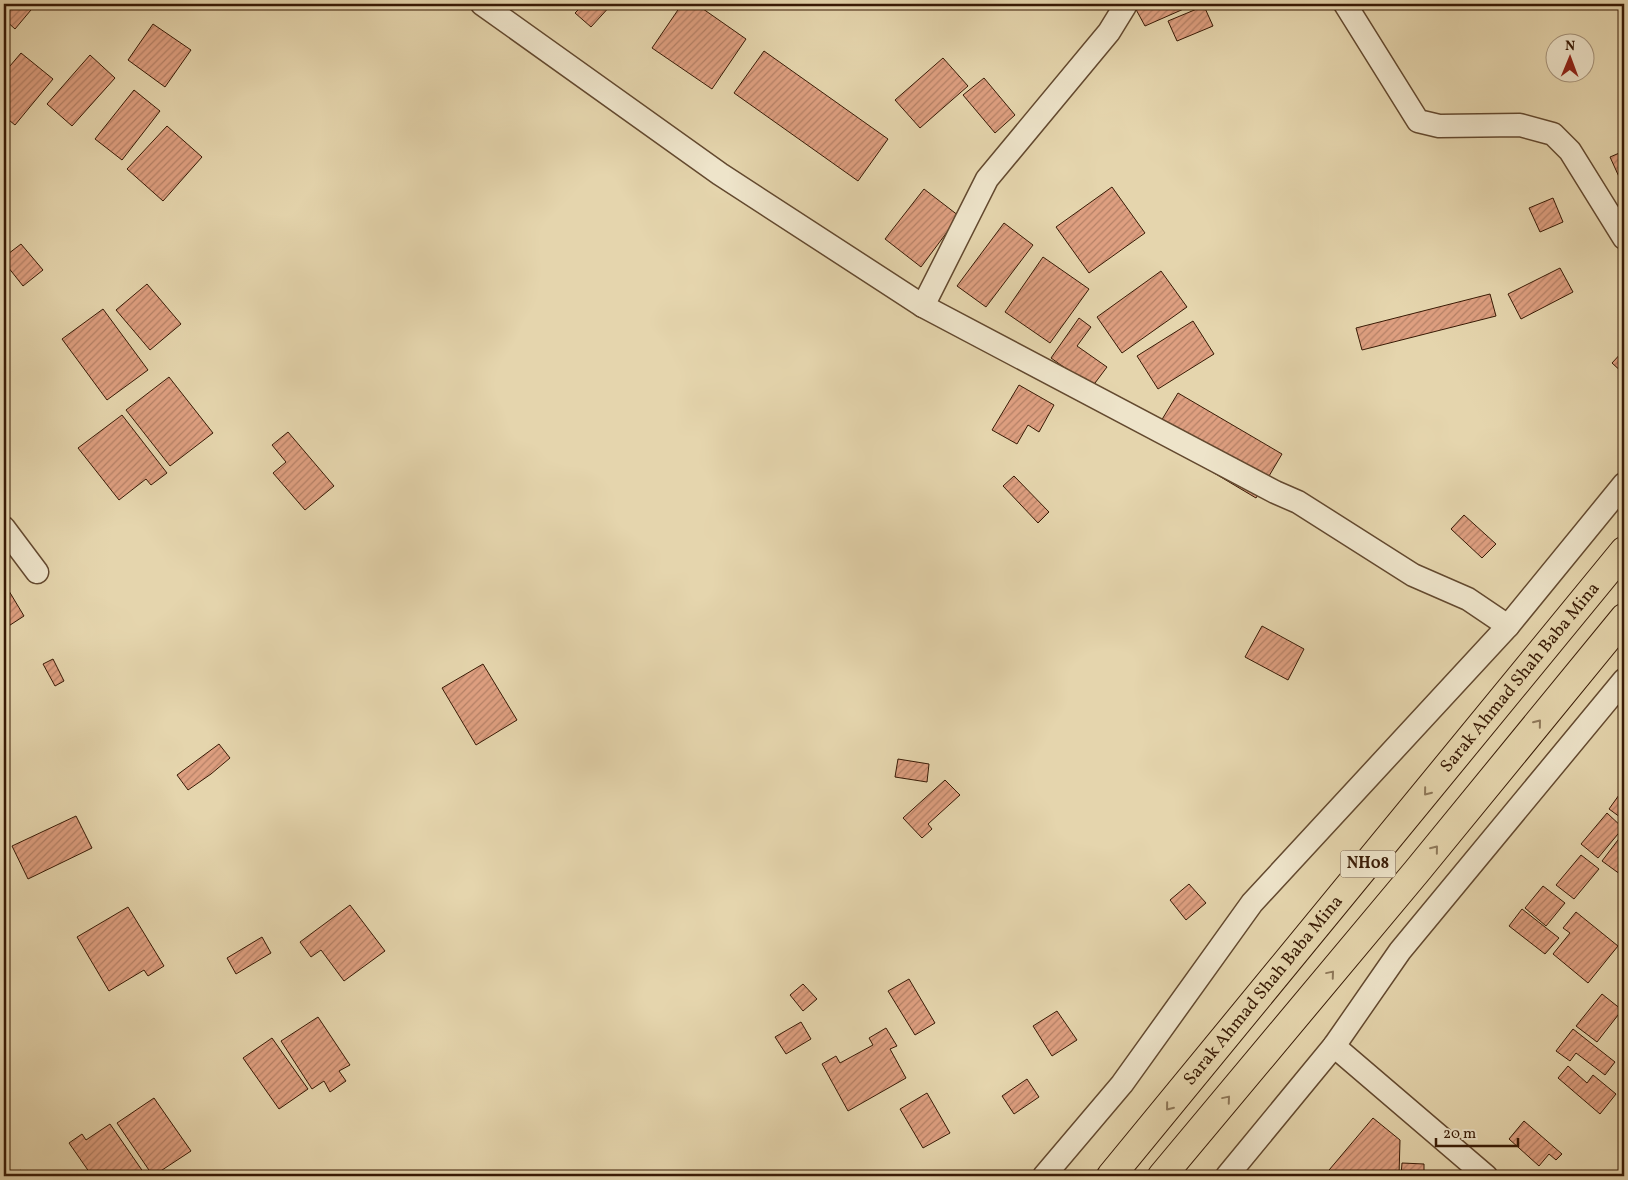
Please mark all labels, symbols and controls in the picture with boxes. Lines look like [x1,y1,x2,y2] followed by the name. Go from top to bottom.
[1546,32,1596,82] north arrow
[1565,37,1575,56] text: N
[1435,577,1606,778] street label: Sarak Ahmad Shah Baba Mina
[1533,720,1542,729] one-way arrow
[1425,786,1433,795] one-way arrow
[1429,846,1438,855] one-way arrow
[1340,851,1396,878] road number: NH08
[1178,890,1349,1091] street label: Sarak Ahmad Shah Baba Mina
[1325,971,1334,980] one-way arrow
[1221,1095,1230,1104] one-way arrow
[1165,1101,1174,1110] one-way arrow
[1436,1115,1518,1147] scale bar
[1443,1124,1476,1145] text: 20 m

